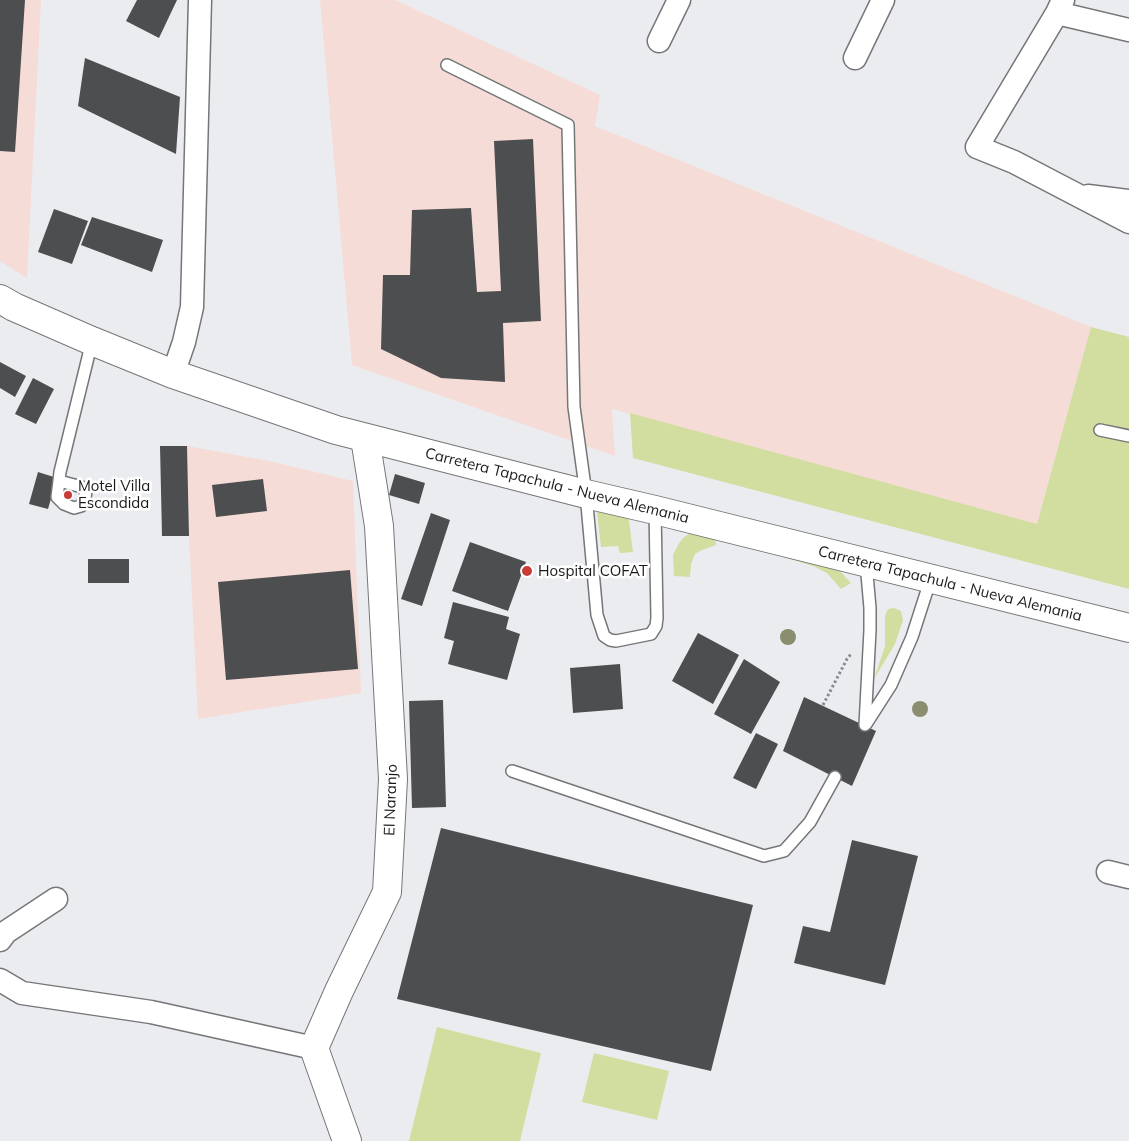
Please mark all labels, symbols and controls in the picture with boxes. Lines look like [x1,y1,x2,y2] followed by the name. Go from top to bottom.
[423,444,691,528] street label: Carretera Tapachula - Nueva Alemania
[78,477,150,512] place label: Motel Villa Escondida
[62,489,74,501] marker: Motel Villa Escondida
[816,542,1084,626] street label: Carretera Tapachula - Nueva Alemania
[538,562,648,580] place label: Hospital COFAT
[520,564,534,578] marker: Hospital COFAT
[381,764,401,836] street label: El Naranjo

